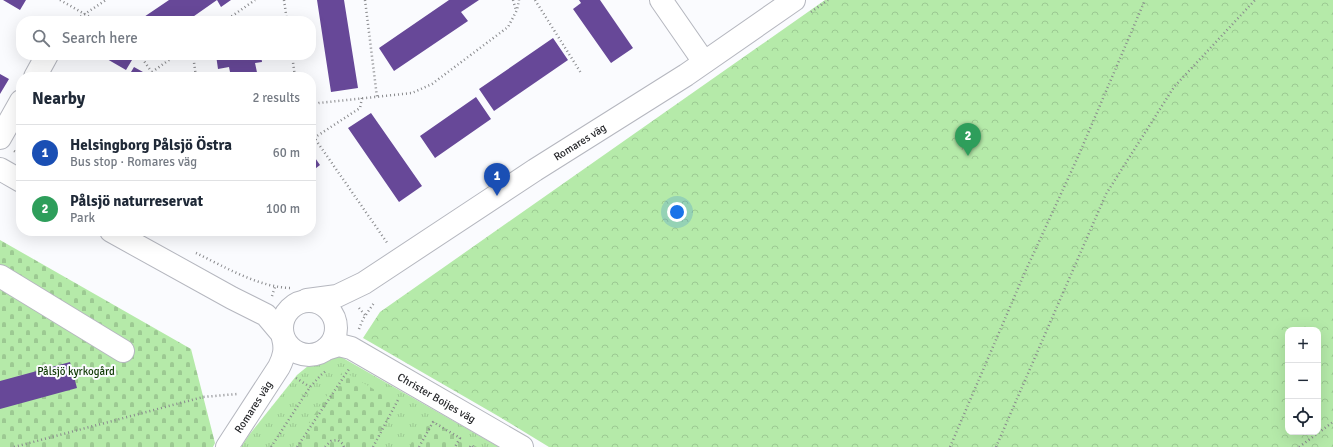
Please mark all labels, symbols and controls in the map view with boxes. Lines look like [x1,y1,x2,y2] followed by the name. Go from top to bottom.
[16,16,316,60] search box
[30,27,52,49] icon: search
[62,29,138,47] text: Search here
[32,88,85,109] text: Nearby
[252,90,300,106] text: 2 results
[551,121,609,164] street label: Romares väg
[955,123,981,156] pin: 2
[70,136,232,154] text: Helsingborg Pålsjö Östra
[41,145,49,161] text: 1
[273,145,300,161] text: 60 m
[70,154,197,170] text: Bus stop · Romares väg
[484,163,510,196] pin: 1
[70,192,203,210] text: Pålsjö naturreservat
[41,201,49,217] text: 2
[266,201,300,217] text: 100 m
[667,202,687,222] your location
[70,210,95,226] text: Park
[1285,327,1321,435] map controls
[1285,327,1321,363] button: +
[1285,363,1321,399] button: −
[37,365,115,378] park label: Pålsjö kyrkogård
[395,370,478,426] street label: Christer Boijes väg
[232,378,275,436] street label: Romares väg
[1285,399,1321,435] button: locate

